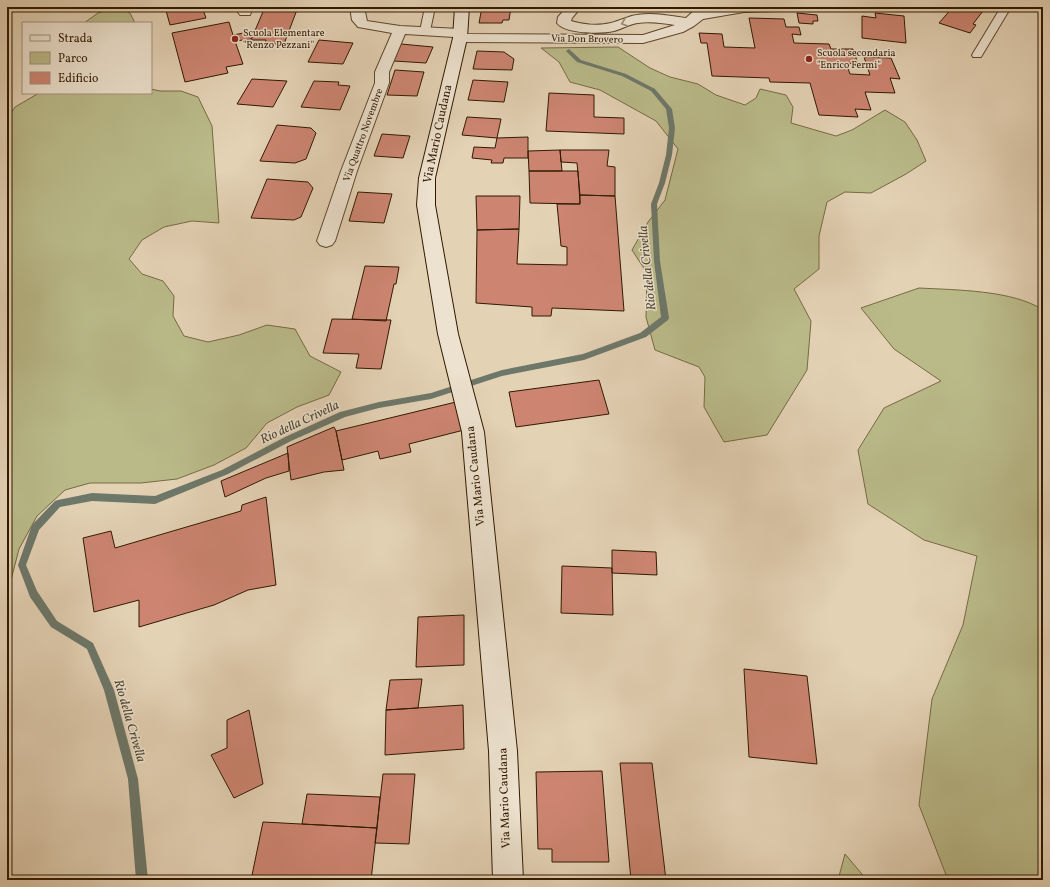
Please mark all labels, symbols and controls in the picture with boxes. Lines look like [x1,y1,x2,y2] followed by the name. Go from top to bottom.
[621,18,628,27] one-way arrow
[22,22,152,94] legend
[243,26,325,52] place label: Scuola Elementare "Renzo Pezzani"
[58,31,93,47] text: Strada
[551,31,623,47] street label: Via Don Brovero
[230,34,240,44] marker: Scuola Elementare "Renzo Pezzani"
[817,46,895,72] place label: Scuola secondaria "Enrico Fermi"
[58,51,88,67] text: Parco
[804,54,814,64] marker: Scuola secondaria "Enrico Fermi"
[58,71,98,87] text: Edificio
[420,83,456,185] street label: Via Mario Caudana
[340,86,386,184] street label: Via Quattro Novembre
[635,225,661,311] water label: Rio della Crivella
[258,397,342,449] water label: Rio della Crivella
[463,425,489,527] street label: Via Mario Caudana
[109,678,149,764] water label: Rio della Crivella
[495,747,515,849] street label: Via Mario Caudana

